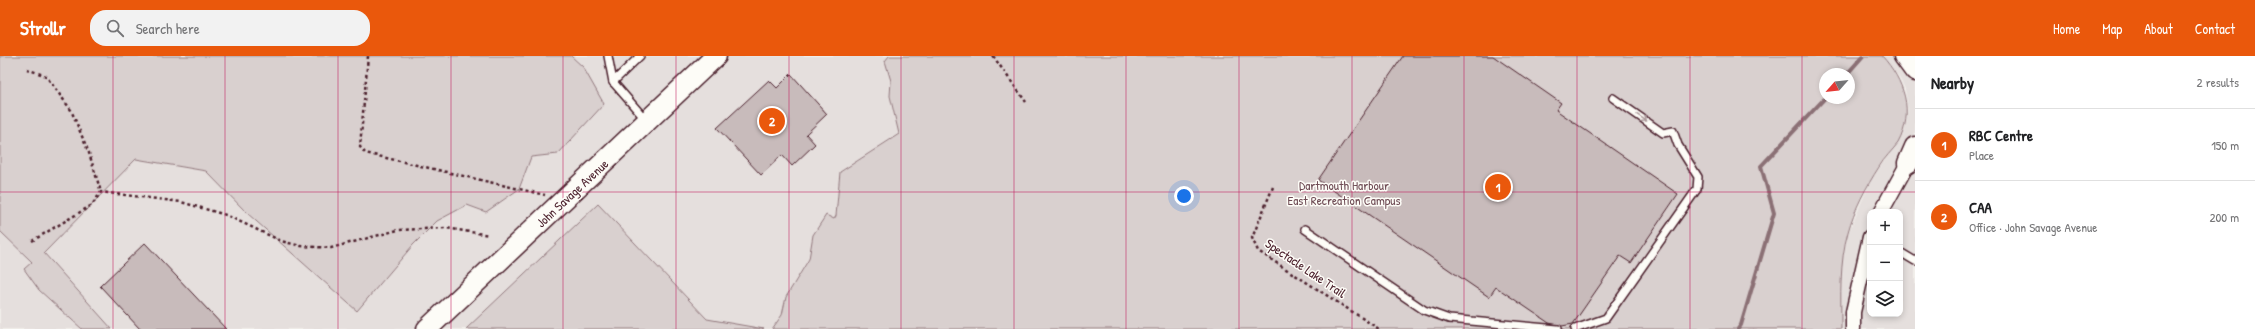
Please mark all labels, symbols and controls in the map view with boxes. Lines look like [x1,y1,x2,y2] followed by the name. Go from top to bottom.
[90,10,370,46] search box
[20,15,66,41] text: Strollr
[104,17,126,39] icon: search
[136,18,200,39] text: Search here
[2053,19,2080,38] text: Home
[2102,19,2122,38] text: Map
[2144,19,2173,38] text: About
[2195,19,2235,38] text: Contact
[1819,68,1855,104] north arrow
[1931,71,1974,94] text: Nearby
[2197,73,2239,91] text: 2 results
[759,106,785,136] pin: 2
[1637,114,1648,122] one-way arrow
[1969,125,2033,146] text: RBC Centre
[1942,136,1946,154] text: 1
[2211,136,2239,154] text: 150 m
[1969,146,1994,164] text: Place
[532,155,612,231] street label: John Savage Avenue
[1485,172,1511,202] pin: 1
[1287,176,1401,209] park label: Dartmouth Harbour East Recreation Campus
[1174,186,1194,206] your location
[1969,197,1992,218] text: CAA
[1941,208,1947,226] text: 2
[2209,208,2239,226] text: 200 m
[1867,209,1903,317] map controls
[1867,209,1903,245] button: +
[1969,218,2097,236] text: Office · John Savage Avenue
[1262,234,1350,302] street label: Spectacle Lake Trail
[1867,245,1903,281] button: −
[1867,281,1903,317] button: layers

